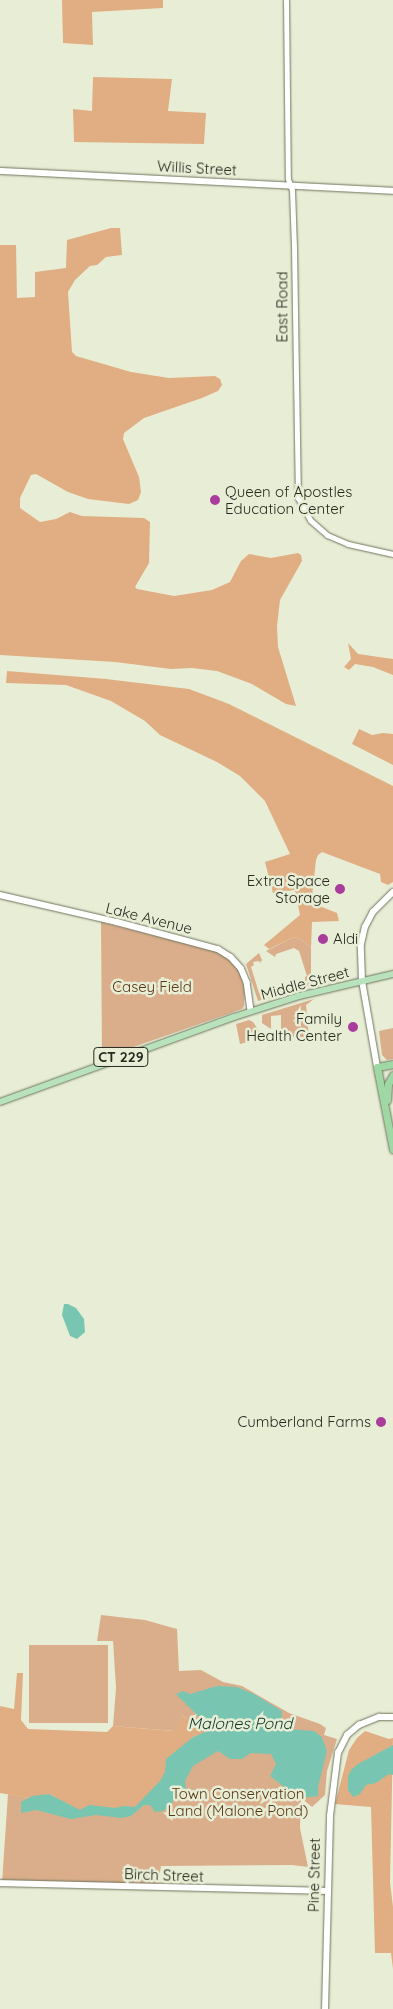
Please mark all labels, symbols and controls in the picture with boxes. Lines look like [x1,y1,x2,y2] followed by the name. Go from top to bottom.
[157,157,237,179] street label: Willis Street
[273,271,291,343] street label: East Road
[225,482,352,517] place label: Queen of Apostles Education Center
[209,494,221,506] marker: Queen of Apostles Education Center
[247,871,330,906] place label: Extra Space Storage
[334,883,346,895] marker: Extra Space Storage
[104,899,194,937] street label: Lake Avenue
[333,930,358,948] place label: Aldi
[317,933,329,945] marker: Aldi
[259,963,351,1003] street label: Middle Street
[112,978,192,996] park label: Casey Field
[246,1009,342,1044] place label: Family Health Center
[346,1020,360,1034] marker: Family Health Center
[92,1046,150,1068] road number: CT 229
[237,1413,371,1431] place label: Cumberland Farms
[375,1416,387,1428] marker: Cumberland Farms
[188,1713,292,1733] water label: Malones Pond
[168,1784,308,1819] park label: Town Conservation Land (Malone Pond)
[304,1838,324,1912] street label: Pine Street
[124,1865,204,1885] street label: Birch Street

